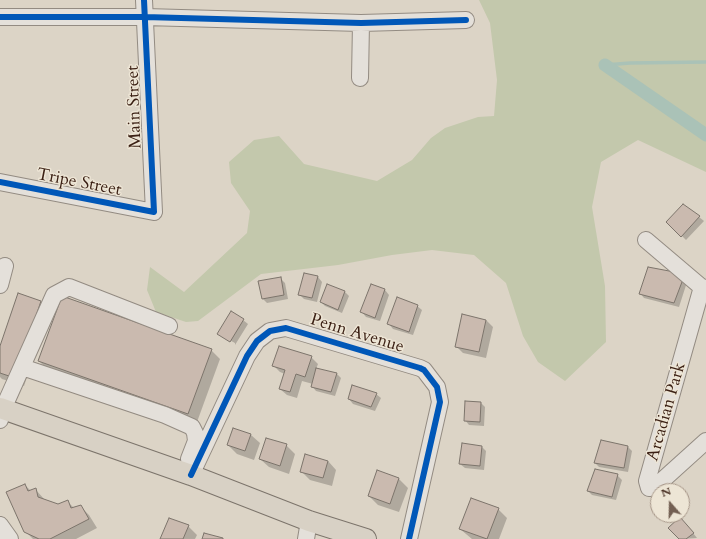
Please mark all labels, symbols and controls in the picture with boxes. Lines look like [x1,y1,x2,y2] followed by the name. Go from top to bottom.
[123,65,147,149] street label: Main Street
[35,165,123,201] street label: Tripe Street
[308,310,406,358] street label: Penn Avenue
[643,360,691,464] street label: Arcadian Park
[650,483,690,523] north arrow
[659,484,673,501] text: N

